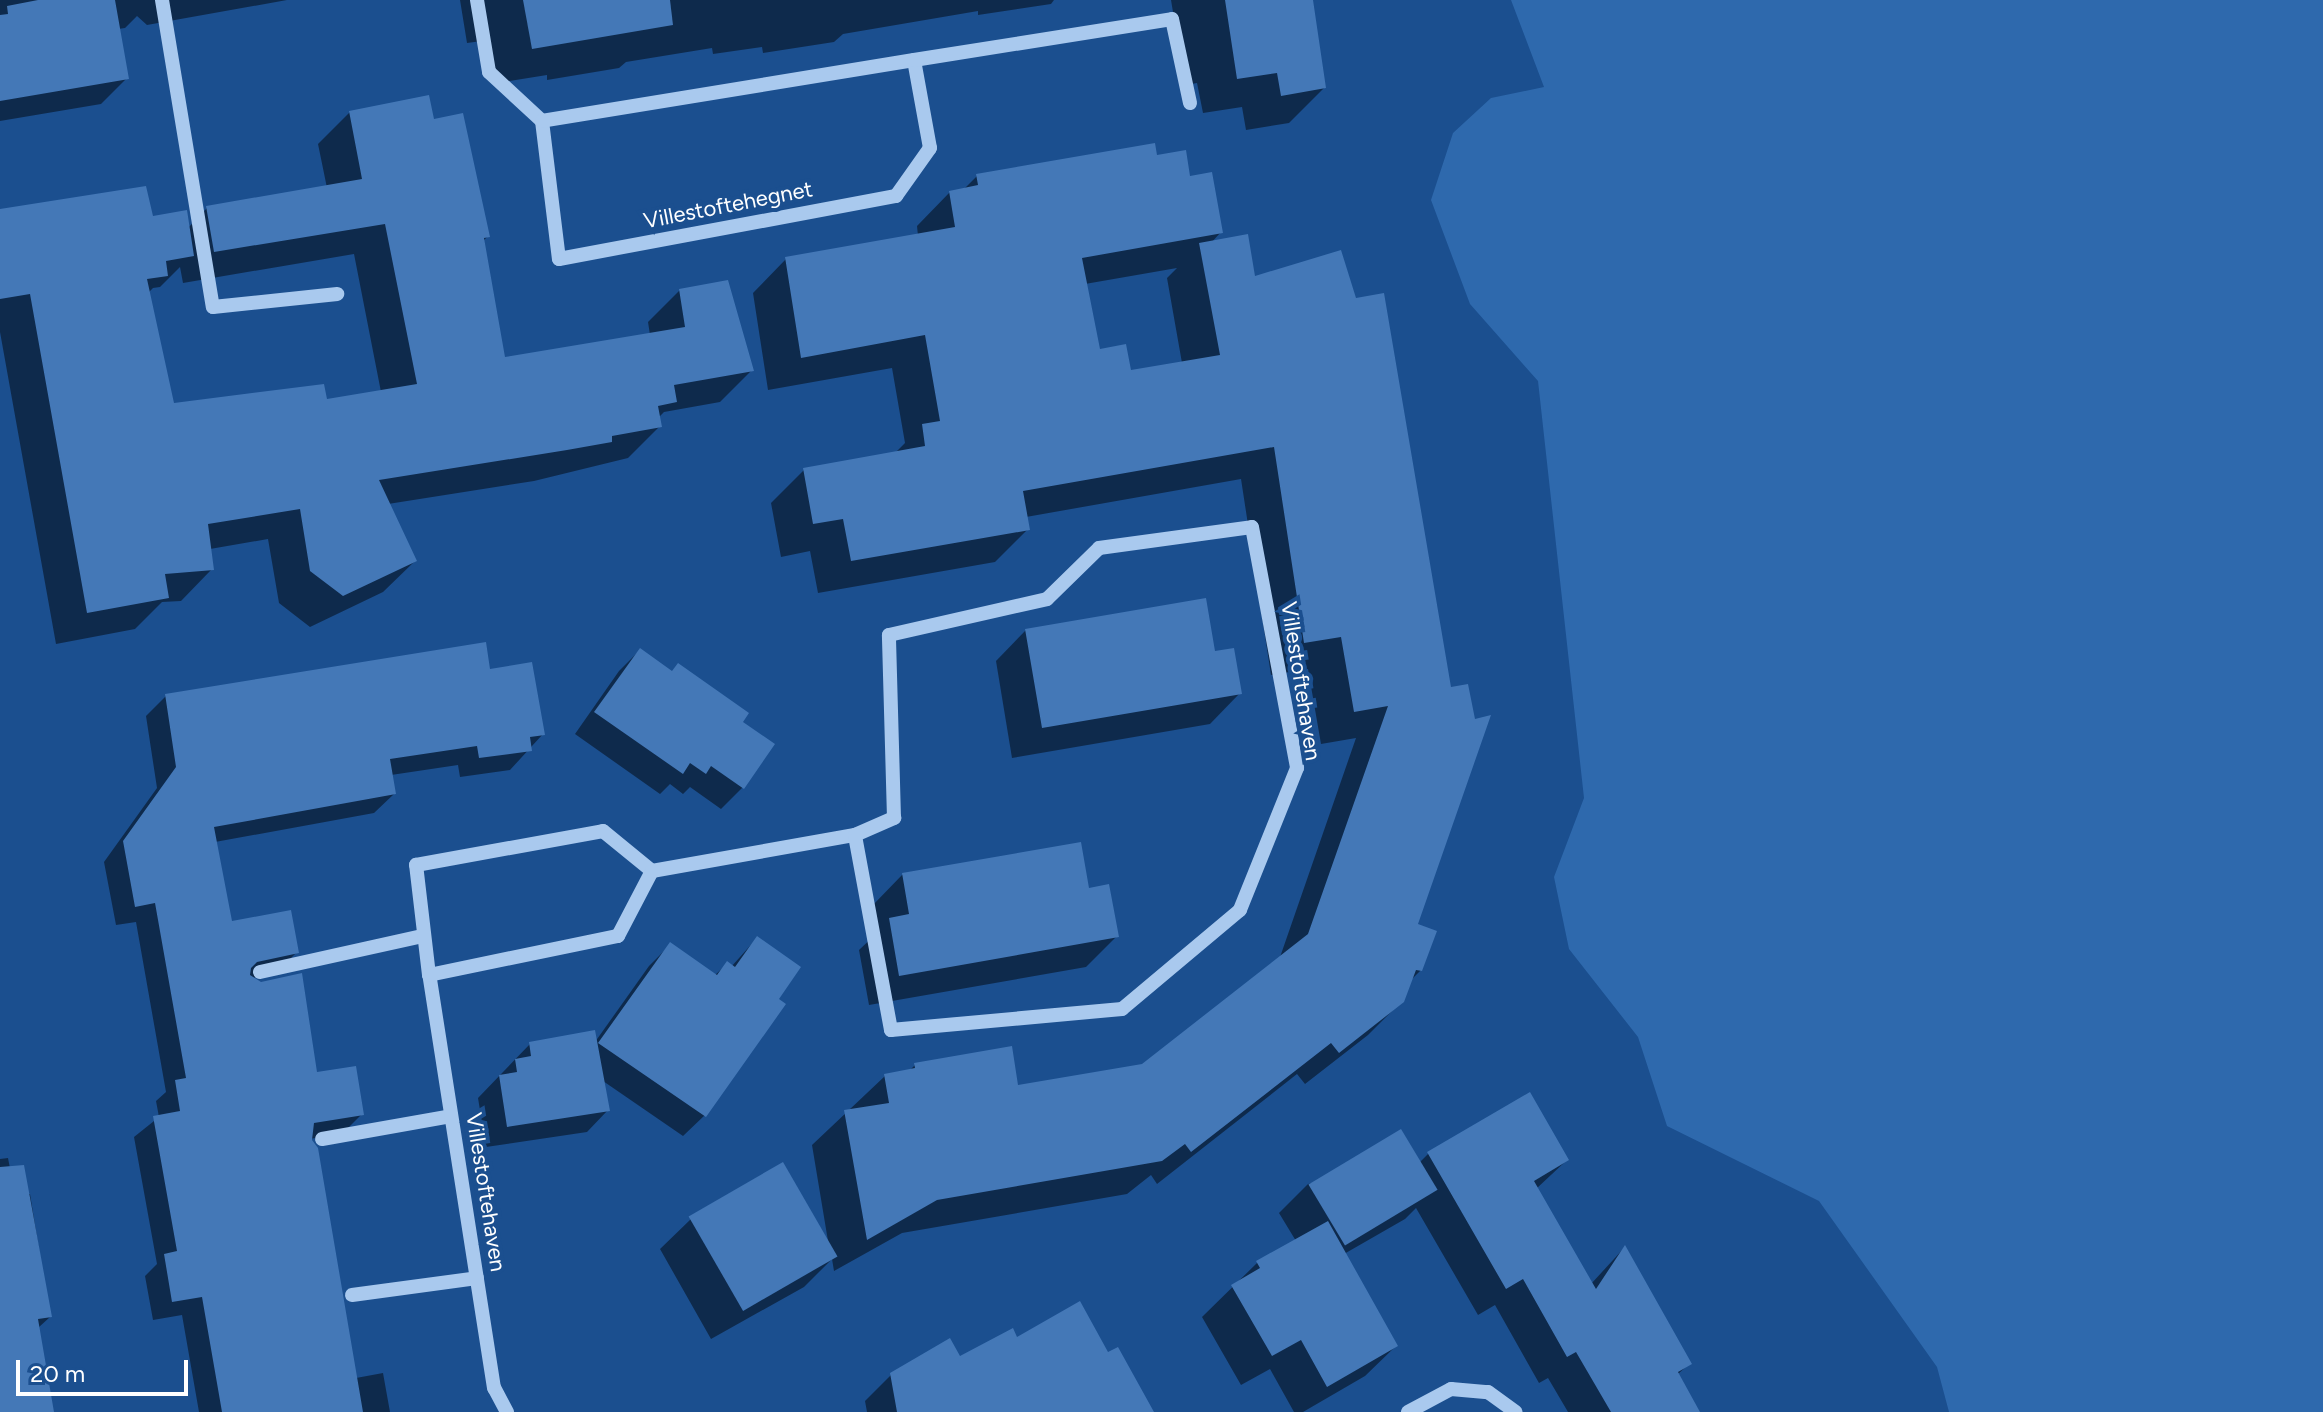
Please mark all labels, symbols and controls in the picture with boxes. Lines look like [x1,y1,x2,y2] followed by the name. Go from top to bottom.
[641,176,815,234] street label: Villestoftehegnet
[1275,600,1327,762] street label: Villestoftehaven
[460,1111,512,1273] street label: Villestoftehaven
[20,1344,192,1394] scale bar
[30,1359,85,1388] text: 20 m

